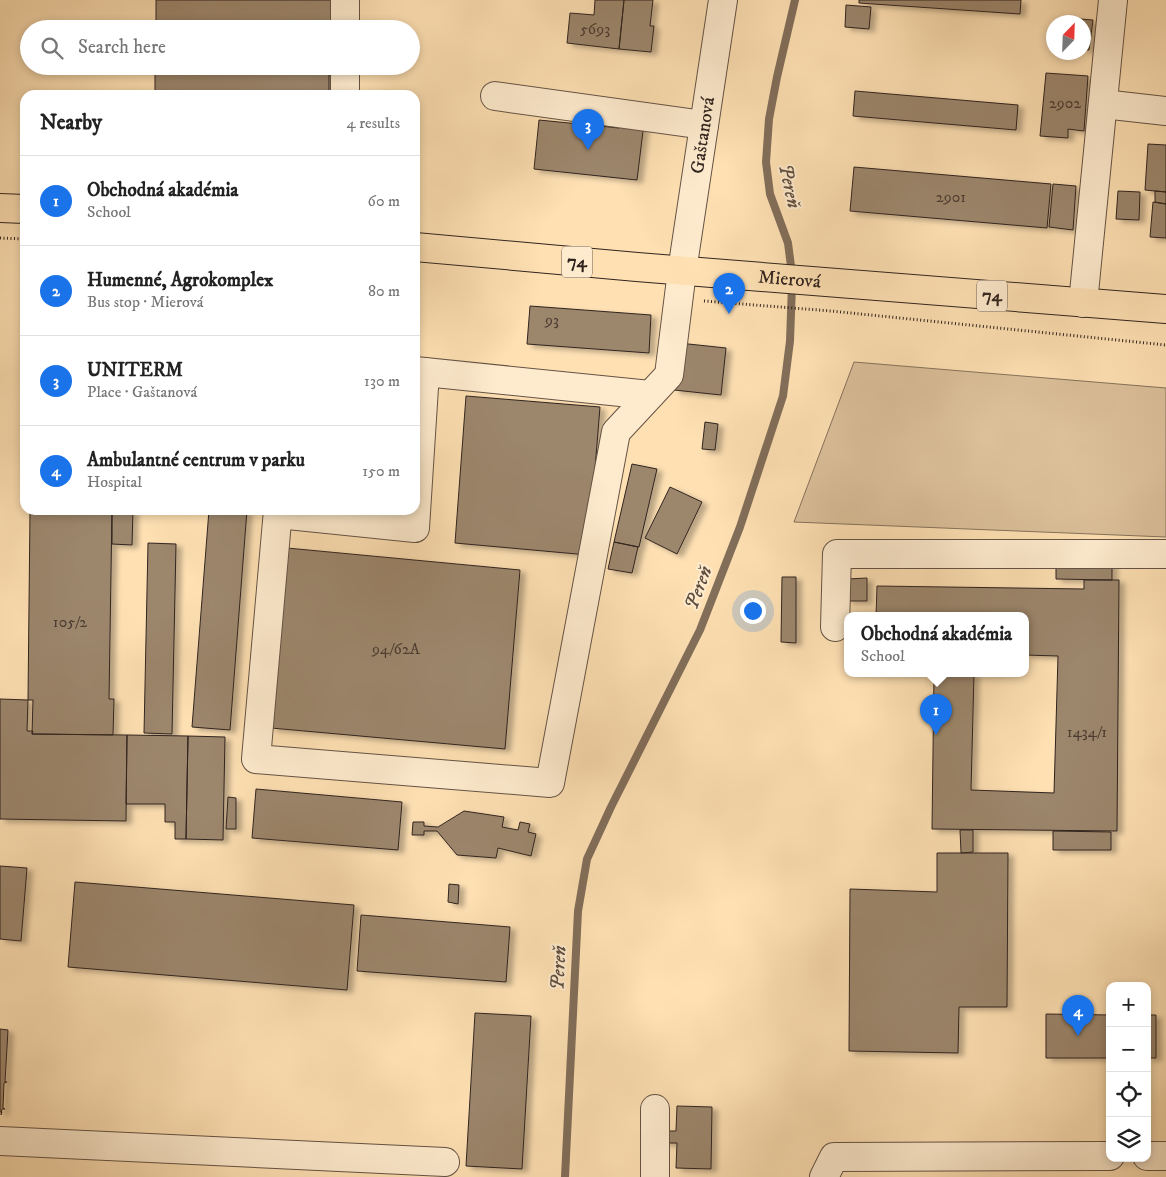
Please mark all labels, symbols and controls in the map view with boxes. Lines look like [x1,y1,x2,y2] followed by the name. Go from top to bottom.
[1046,15,1091,60] north arrow
[580,19,610,39] house number: 5693
[20,20,420,75] search box
[38,34,66,62] icon: search
[78,36,166,59] text: Search here
[1049,93,1081,113] house number: 2902
[685,95,720,175] street label: Gaštanová
[572,109,604,150] pin: 3
[40,110,102,136] text: Nearby
[347,113,400,133] text: 4 results
[772,161,806,211] water label: Pereň
[87,179,238,202] text: Obchodná akadémia
[936,187,966,207] house number: 2901
[53,191,59,211] text: 1
[368,191,400,211] text: 60 m
[87,202,131,222] text: School
[562,246,592,278] road number: 74
[757,265,822,293] street label: Mierová
[87,269,273,292] text: Humenné, Agrokomplex
[713,273,745,314] pin: 2
[977,280,1007,312] road number: 74
[52,281,60,301] text: 2
[368,281,400,301] text: 80 m
[87,292,204,312] text: Bus stop · Mierová
[544,310,559,330] house number: 93
[87,359,183,382] text: UNITERM
[53,371,59,391] text: 3
[364,371,400,391] text: 130 m
[87,382,197,402] text: Place · Gaštanová
[87,449,305,472] text: Ambulantné centrum v parku
[51,461,61,481] text: 4
[362,461,400,481] text: 150 m
[87,472,142,492] text: Hospital
[679,562,719,613] water label: Pereň
[740,598,766,624] your location
[53,612,87,632] house number: 105/2
[844,612,1029,677] popup
[861,623,1012,646] text: Obchodná akadémia
[371,639,421,659] house number: 94/62A
[861,646,905,666] text: School
[920,694,952,735] pin: 1
[1067,722,1107,742] house number: 1434/1
[545,944,573,991] water label: Pereň
[1106,982,1151,1162] map controls
[1106,982,1151,1027] button: +
[1062,995,1094,1036] pin: 4
[1106,1027,1151,1072] button: −
[1106,1072,1151,1117] button: locate
[1106,1117,1151,1162] button: layers

